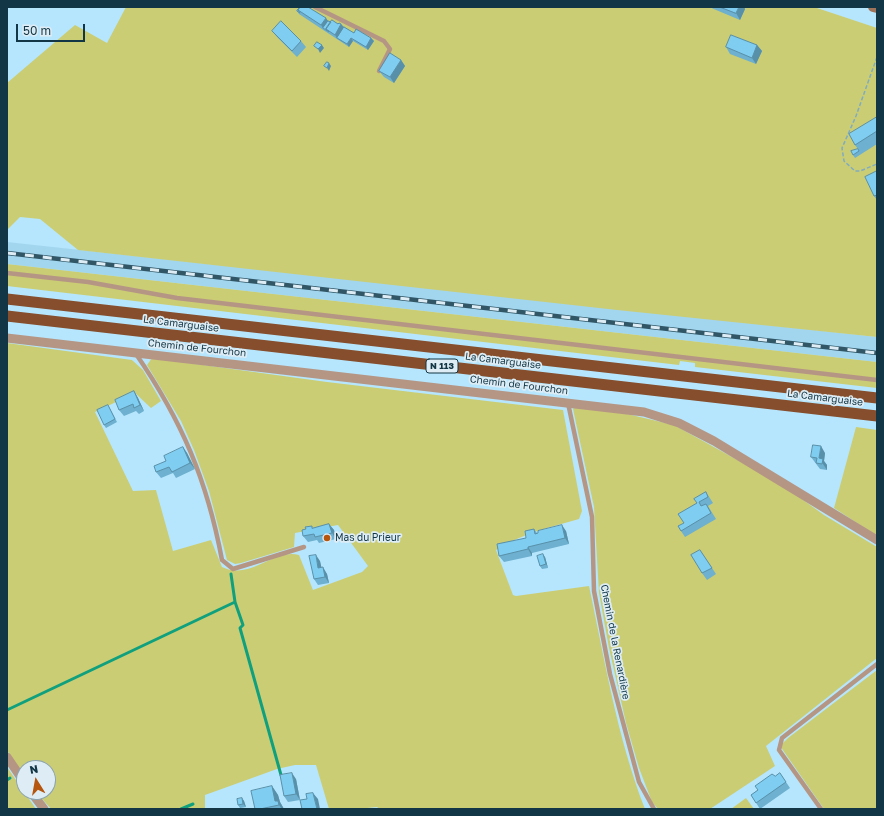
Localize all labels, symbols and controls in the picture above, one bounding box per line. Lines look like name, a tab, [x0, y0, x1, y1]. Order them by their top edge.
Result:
scale bar	[18, 16, 87, 42]
text: 50 m	[23, 23, 51, 38]
street label: La Camarguaise	[142, 313, 220, 335]
street label: Chemin de Fourchon	[147, 337, 247, 359]
street label: La Camarguaise	[464, 350, 542, 372]
road number: N 113	[426, 359, 458, 373]
street label: Chemin de Fourchon	[469, 373, 569, 397]
street label: La Camarguaise	[786, 387, 864, 409]
place label: Mas du Prieur	[335, 532, 401, 544]
marker: Mas du Prieur	[322, 533, 332, 543]
street label: Chemin de la Renardière	[598, 583, 632, 701]
north arrow	[16, 760, 56, 800]
text: N	[28, 762, 39, 776]

